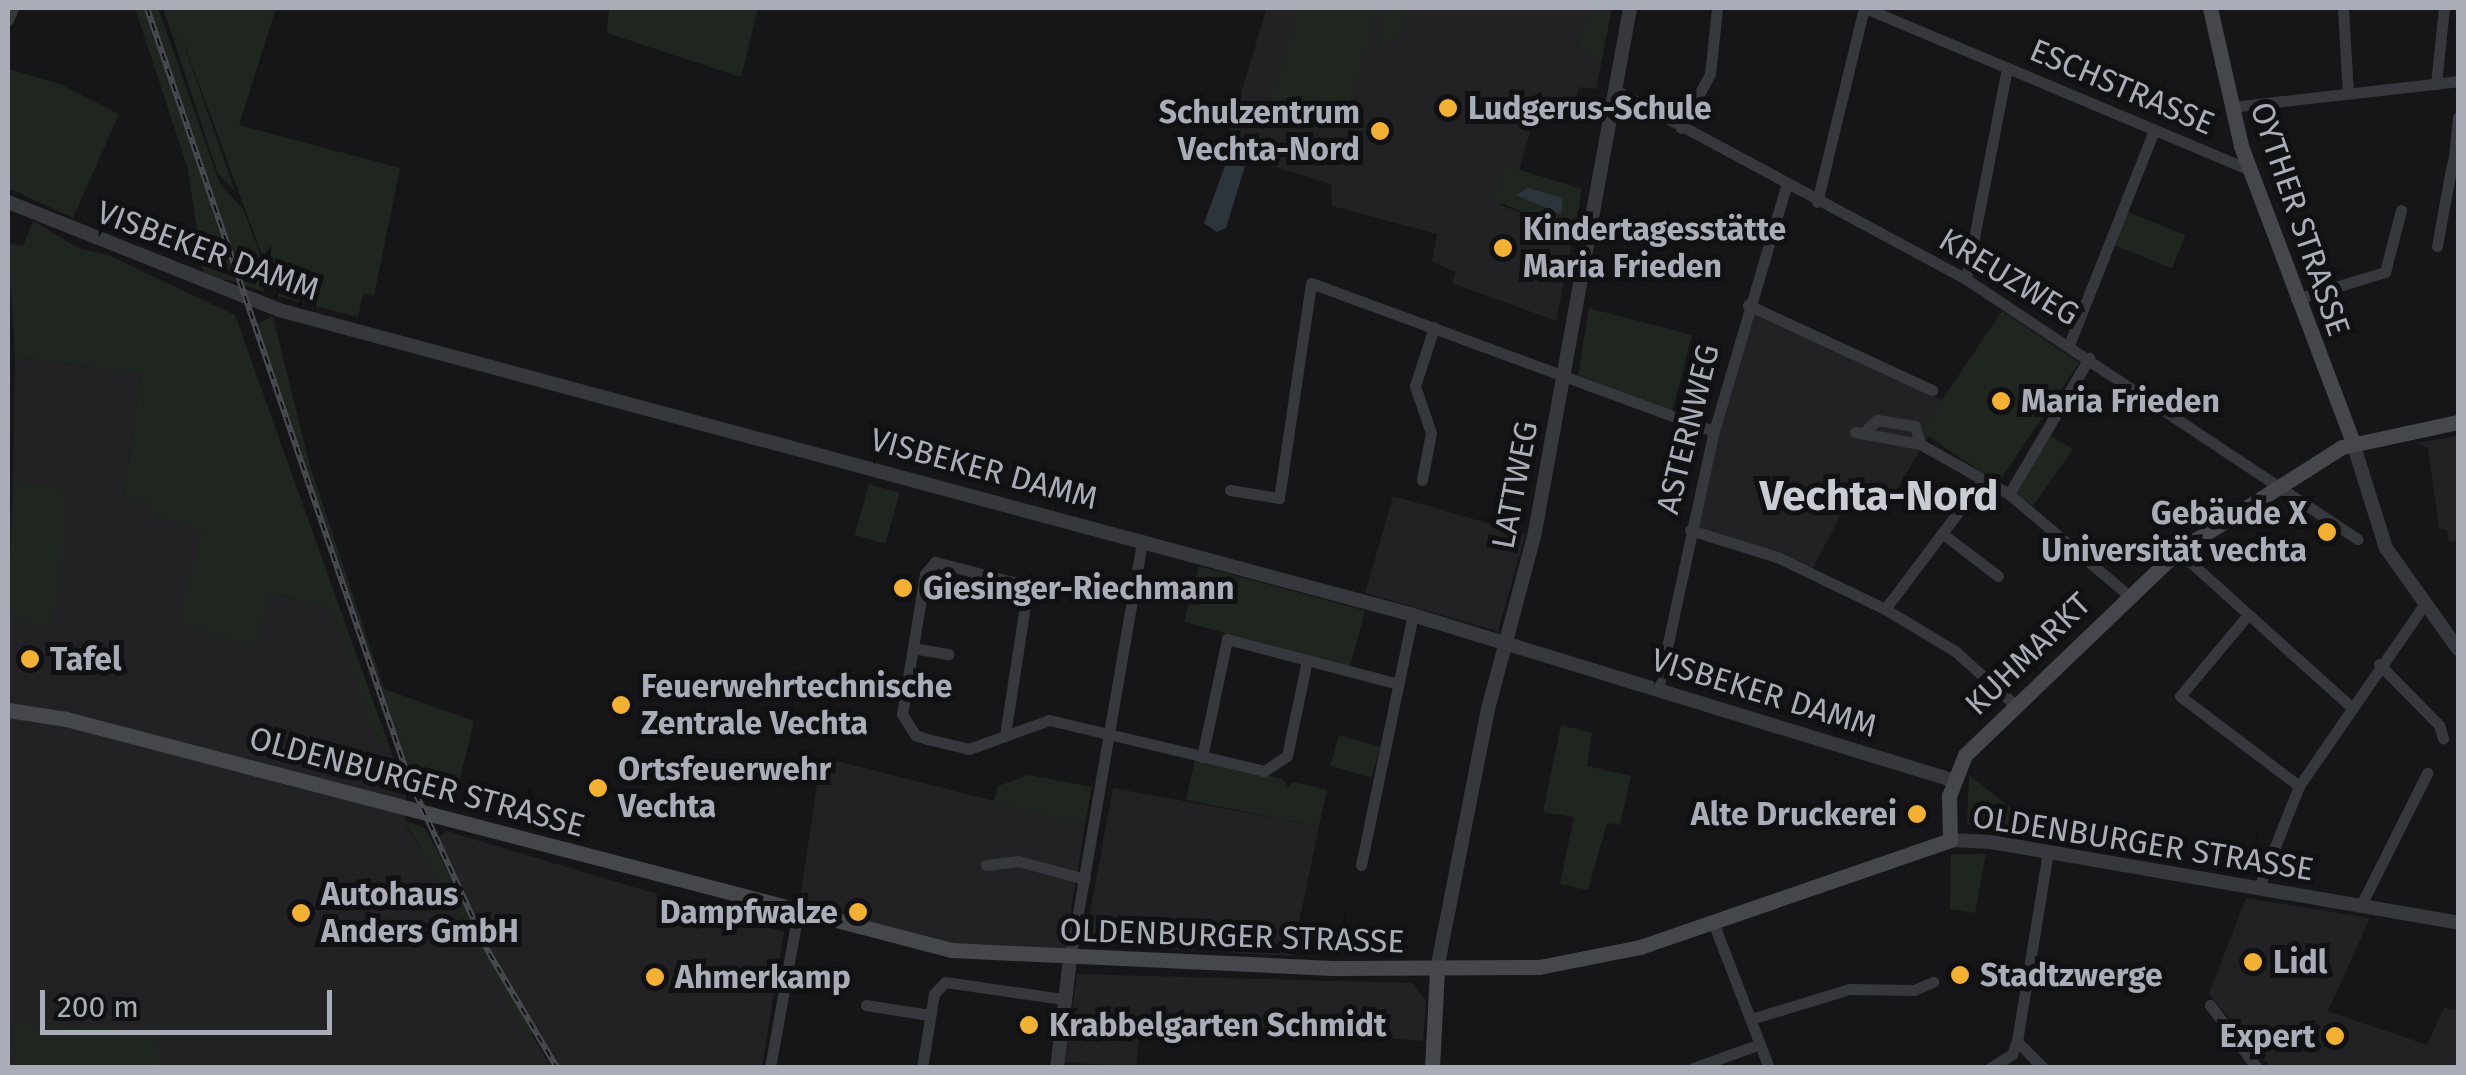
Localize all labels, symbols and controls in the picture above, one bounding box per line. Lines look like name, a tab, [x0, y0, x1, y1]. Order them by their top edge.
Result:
street label: ESCHSTRASSE	[2024, 31, 2220, 143]
place label: Ludgerus-Schule	[1468, 89, 1712, 127]
place label: Schulzentrum Vechta-Nord	[1159, 94, 1360, 169]
marker: Ludgerus-Schule	[1437, 97, 1459, 119]
street label: OYTHER STRASSE	[2242, 97, 2358, 341]
marker: Schulzentrum Vechta-Nord	[1369, 120, 1391, 142]
street label: VISBEKER DAMM	[92, 193, 324, 309]
place label: Kindertagesstätte Maria Frieden	[1523, 211, 1786, 286]
street label: KREUZWEG	[1932, 220, 2086, 334]
marker: Kindertagesstätte Maria Frieden	[1492, 237, 1514, 259]
street label: ASTERNWEG	[1648, 340, 1728, 518]
place label: Maria Frieden	[2021, 382, 2220, 420]
marker: Maria Frieden	[1990, 390, 2012, 412]
street label: LATTWEG	[1484, 418, 1546, 552]
street label: VISBEKER DAMM	[866, 420, 1102, 518]
district label: Vechta-Nord	[1759, 471, 1999, 521]
place label: Gebäude X Universität vechta	[2041, 495, 2307, 570]
marker: Gebäude X Universität vechta	[2316, 521, 2338, 543]
place label: Giesinger-Riechmann	[923, 569, 1235, 607]
marker: Giesinger-Riechmann	[892, 577, 914, 599]
street label: KUHMARKT	[1957, 585, 2099, 723]
place label: Tafel	[50, 640, 121, 678]
street label: VISBEKER DAMM	[1647, 641, 1881, 745]
marker: Tafel	[19, 648, 41, 670]
place label: Feuerwehrtechnische Zentrale Vechta	[641, 668, 952, 743]
marker: Feuerwehrtechnische Zentrale Vechta	[610, 694, 632, 716]
street label: OLDENBURGER STRASSE	[245, 719, 589, 845]
place label: Ortsfeuerwehr Vechta	[618, 751, 831, 826]
marker: Ortsfeuerwehr Vechta	[587, 777, 609, 799]
place label: Alte Druckerei	[1691, 795, 1897, 833]
street label: OLDENBURGER STRASSE	[1970, 797, 2316, 889]
marker: Alte Druckerei	[1906, 803, 1928, 825]
place label: Autohaus Anders GmbH	[321, 876, 519, 951]
place label: Dampfwalze	[660, 893, 838, 931]
marker: Dampfwalze	[847, 901, 869, 923]
marker: Autohaus Anders GmbH	[290, 902, 312, 924]
street label: OLDENBURGER STRASSE	[1059, 911, 1405, 961]
place label: Lidl	[2273, 943, 2327, 981]
marker: Lidl	[2242, 951, 2264, 973]
place label: Stadtzwerge	[1980, 956, 2163, 994]
place label: Ahmerkamp	[675, 958, 851, 996]
marker: Stadtzwerge	[1949, 964, 1971, 986]
marker: Ahmerkamp	[644, 966, 666, 988]
scale bar	[45, 970, 338, 1032]
text: 200 m	[57, 989, 139, 1025]
place label: Krabbelgarten Schmidt	[1049, 1006, 1386, 1044]
marker: Krabbelgarten Schmidt	[1018, 1014, 1040, 1036]
place label: Expert	[2220, 1017, 2315, 1055]
marker: Expert	[2324, 1025, 2346, 1047]

